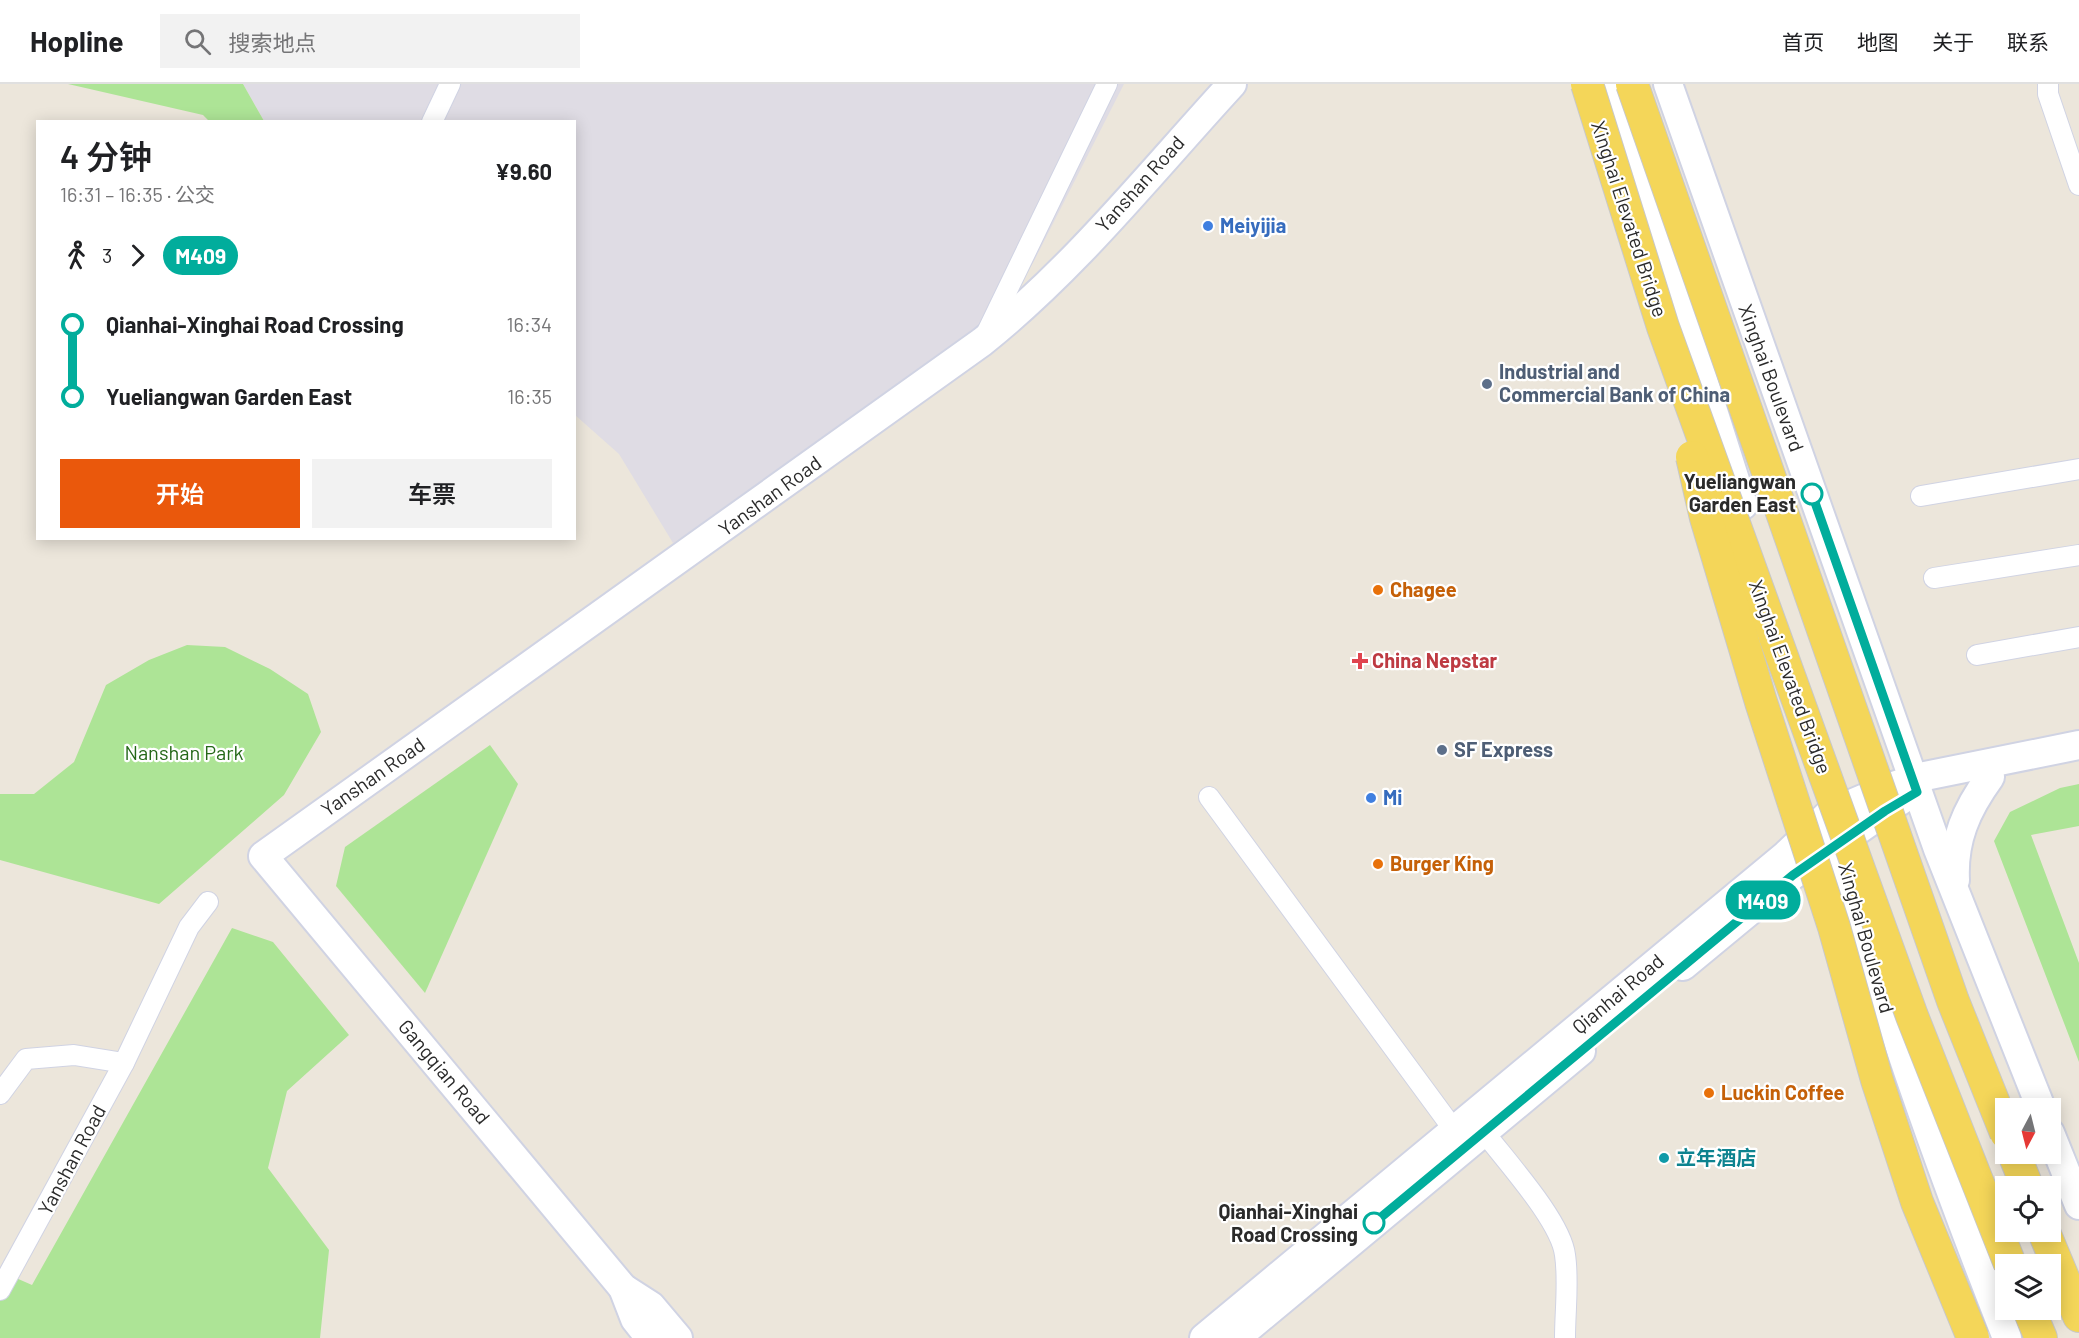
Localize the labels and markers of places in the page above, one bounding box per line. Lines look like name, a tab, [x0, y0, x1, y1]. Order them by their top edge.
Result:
place label: Meiyijia	[1220, 213, 1286, 237]
marker: Meiyijia	[1201, 219, 1215, 233]
place label: Industrial and Commercial Bank of China	[1499, 359, 1730, 406]
marker: Industrial and Commercial Bank of China	[1480, 377, 1494, 391]
place label: Yueliangwan Garden East	[1683, 469, 1796, 516]
marker: Yueliangwan Garden East	[1801, 483, 1823, 505]
place label: Chagee	[1390, 577, 1457, 601]
marker: Chagee	[1371, 583, 1385, 597]
place label: China Nepstar	[1372, 648, 1497, 672]
marker: China Nepstar	[1353, 654, 1367, 668]
place label: SF Express	[1454, 737, 1553, 761]
marker: SF Express	[1435, 743, 1449, 757]
place label: Mi	[1383, 785, 1402, 809]
marker: Mi	[1364, 791, 1378, 805]
place label: Burger King	[1390, 851, 1494, 875]
marker: Burger King	[1371, 857, 1385, 871]
place label: Luckin Coffee	[1721, 1080, 1845, 1104]
marker: Luckin Coffee	[1702, 1086, 1716, 1100]
place label: 立年酒店	[1676, 1145, 1756, 1169]
marker: 立年酒店	[1657, 1151, 1671, 1165]
place label: Qianhai-Xinghai Road Crossing	[1218, 1199, 1358, 1246]
marker: Qianhai-Xinghai Road Crossing	[1363, 1212, 1385, 1234]

